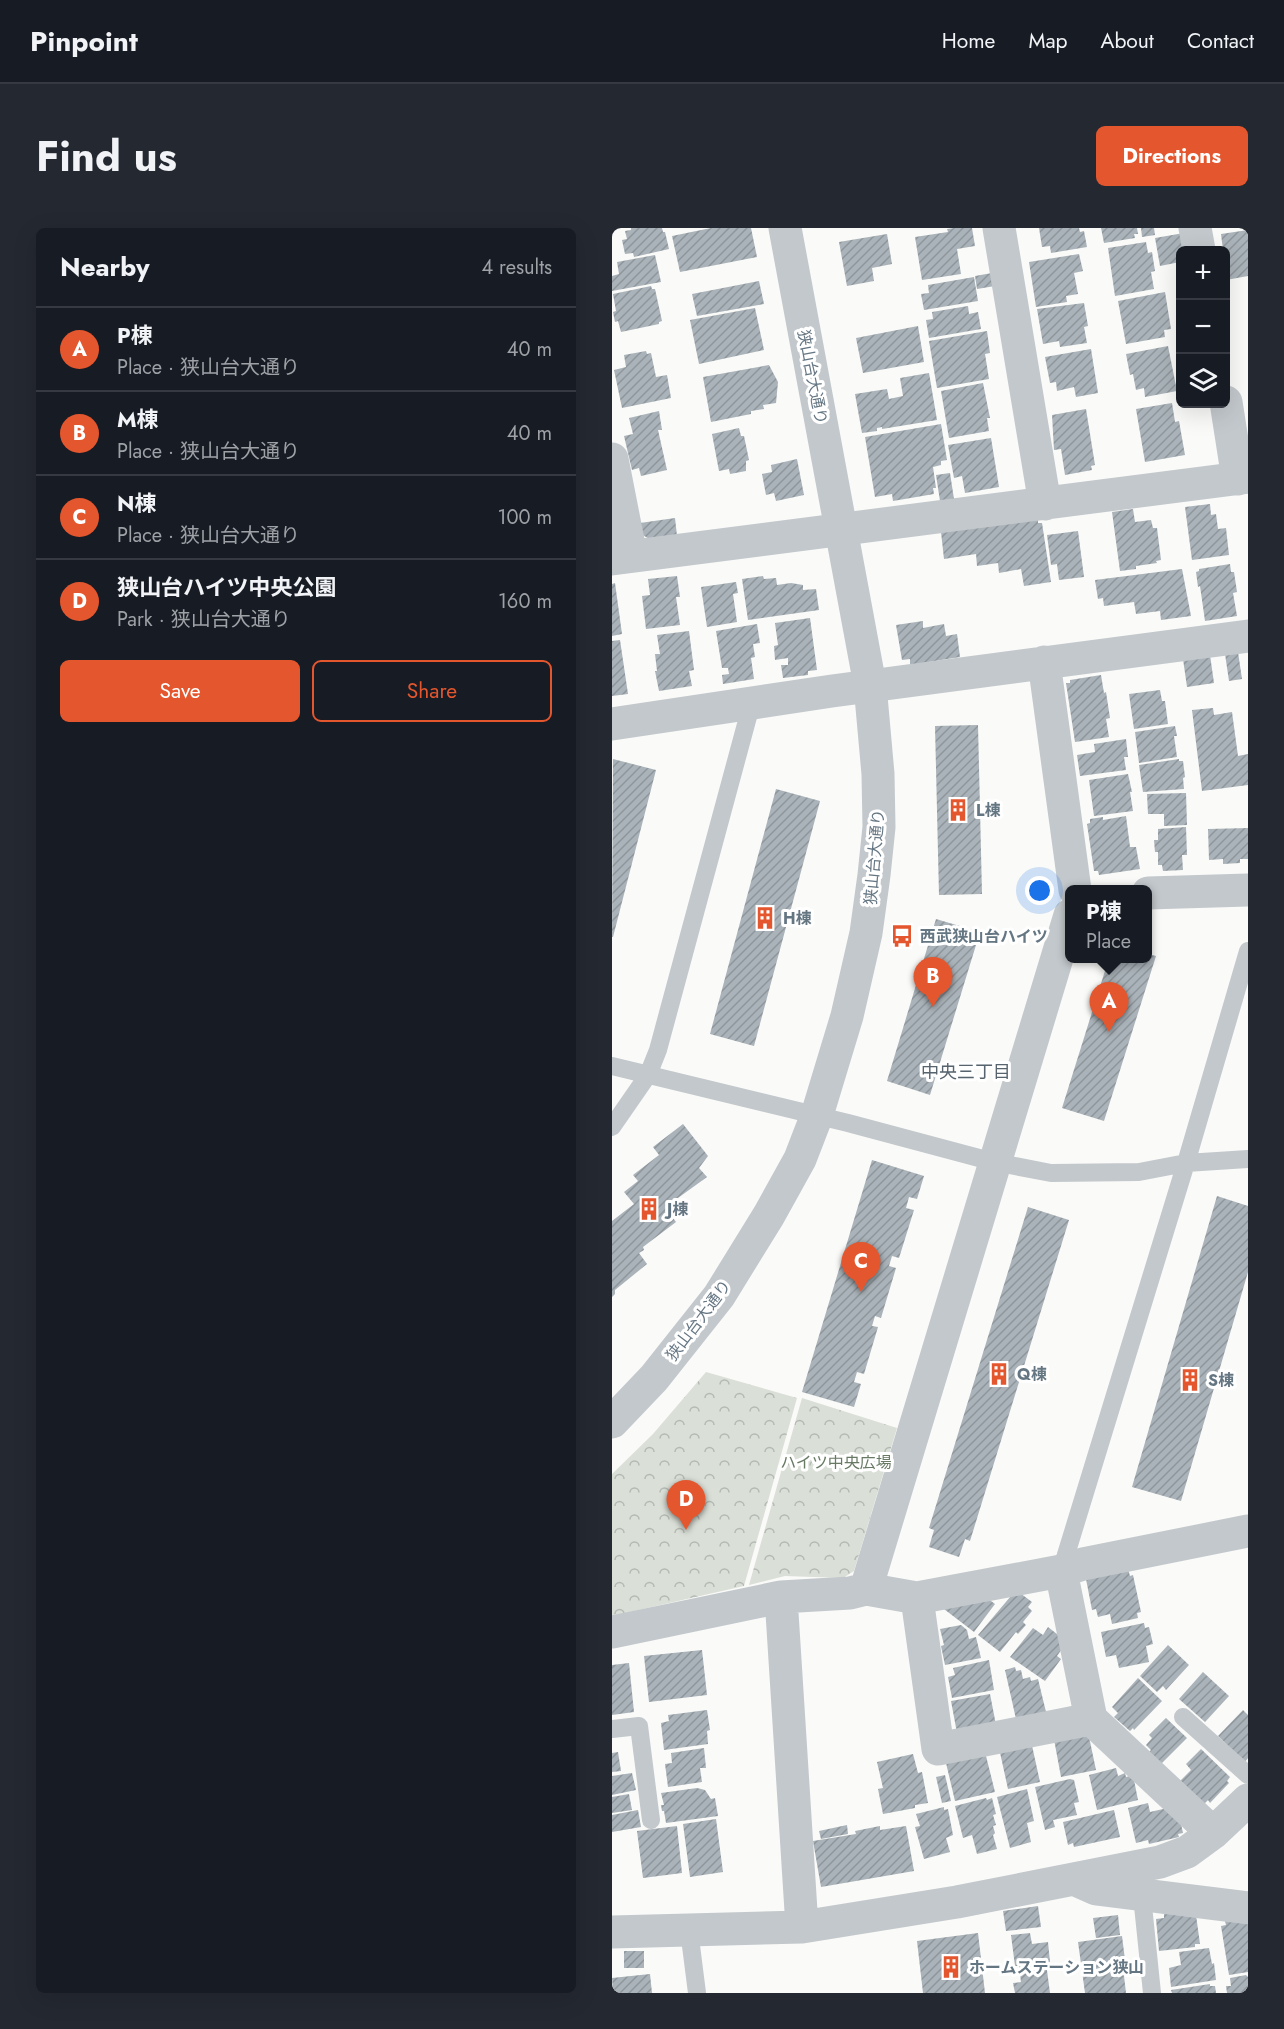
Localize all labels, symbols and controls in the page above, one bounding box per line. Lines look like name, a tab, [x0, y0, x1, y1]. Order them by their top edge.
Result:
text: Pinpoint	[30, 21, 138, 62]
text: Home	[942, 26, 995, 56]
text: Map	[1028, 26, 1068, 56]
text: About	[1101, 26, 1154, 56]
text: Contact	[1187, 26, 1254, 56]
text: Find us	[36, 126, 177, 187]
button: Directions	[1096, 126, 1248, 186]
map controls	[1176, 246, 1230, 408]
button: +	[1176, 246, 1230, 300]
text: Nearby	[60, 248, 149, 286]
text: 4 results	[481, 253, 552, 282]
button: −	[1176, 300, 1230, 354]
text: P棟	[117, 319, 153, 351]
street label: 狭山台大通り	[792, 328, 833, 426]
text: A	[72, 335, 87, 364]
text: 40 m	[507, 335, 552, 364]
text: Place · 狭山台大通り	[117, 353, 300, 382]
button: layers	[1176, 354, 1230, 408]
text: M棟	[117, 403, 159, 435]
text: B	[73, 419, 86, 448]
text: 40 m	[507, 419, 552, 448]
text: Place · 狭山台大通り	[117, 437, 300, 466]
text: N棟	[117, 487, 156, 519]
text: C	[72, 503, 87, 532]
text: 100 m	[497, 503, 552, 532]
text: Place · 狭山台大通り	[117, 521, 300, 550]
text: 狭山台ハイツ中央公園	[117, 571, 337, 603]
text: D	[72, 587, 87, 616]
text: 160 m	[498, 587, 552, 616]
text: Park · 狭山台大通り	[117, 605, 291, 634]
button: Save	[60, 660, 300, 722]
button: Share	[312, 660, 552, 722]
building icon: L棟	[945, 797, 971, 823]
place label: L棟	[976, 799, 1000, 822]
street label: 狭山台大通り	[859, 808, 890, 906]
your location	[1025, 876, 1054, 905]
popup	[1065, 885, 1152, 963]
text: P棟	[1086, 895, 1122, 927]
building icon: H棟	[752, 905, 778, 931]
place label: H棟	[783, 907, 812, 930]
bus stop icon: 西武狭山台ハイツ	[889, 923, 915, 949]
place label: 西武狭山台ハイツ	[920, 925, 1048, 948]
text: Place	[1086, 927, 1131, 956]
pin: B	[914, 958, 952, 1007]
pin: A	[1090, 982, 1128, 1032]
district label: 中央三丁目	[921, 1059, 1011, 1085]
building icon: J棟	[636, 1196, 662, 1222]
place label: J棟	[664, 1198, 688, 1221]
pin: C	[842, 1242, 880, 1292]
street label: 狭山台大通り	[660, 1275, 736, 1366]
building icon: Q棟	[986, 1361, 1012, 1387]
place label: Q棟	[1017, 1363, 1047, 1386]
building icon: S棟	[1177, 1367, 1203, 1393]
place label: S棟	[1208, 1369, 1234, 1392]
park label: ハイツ中央広場	[780, 1451, 892, 1474]
pin: D	[666, 1480, 706, 1530]
building icon: ホームステーション狭山	[938, 1954, 964, 1980]
place label: ホームステーション狭山	[969, 1956, 1144, 1979]

